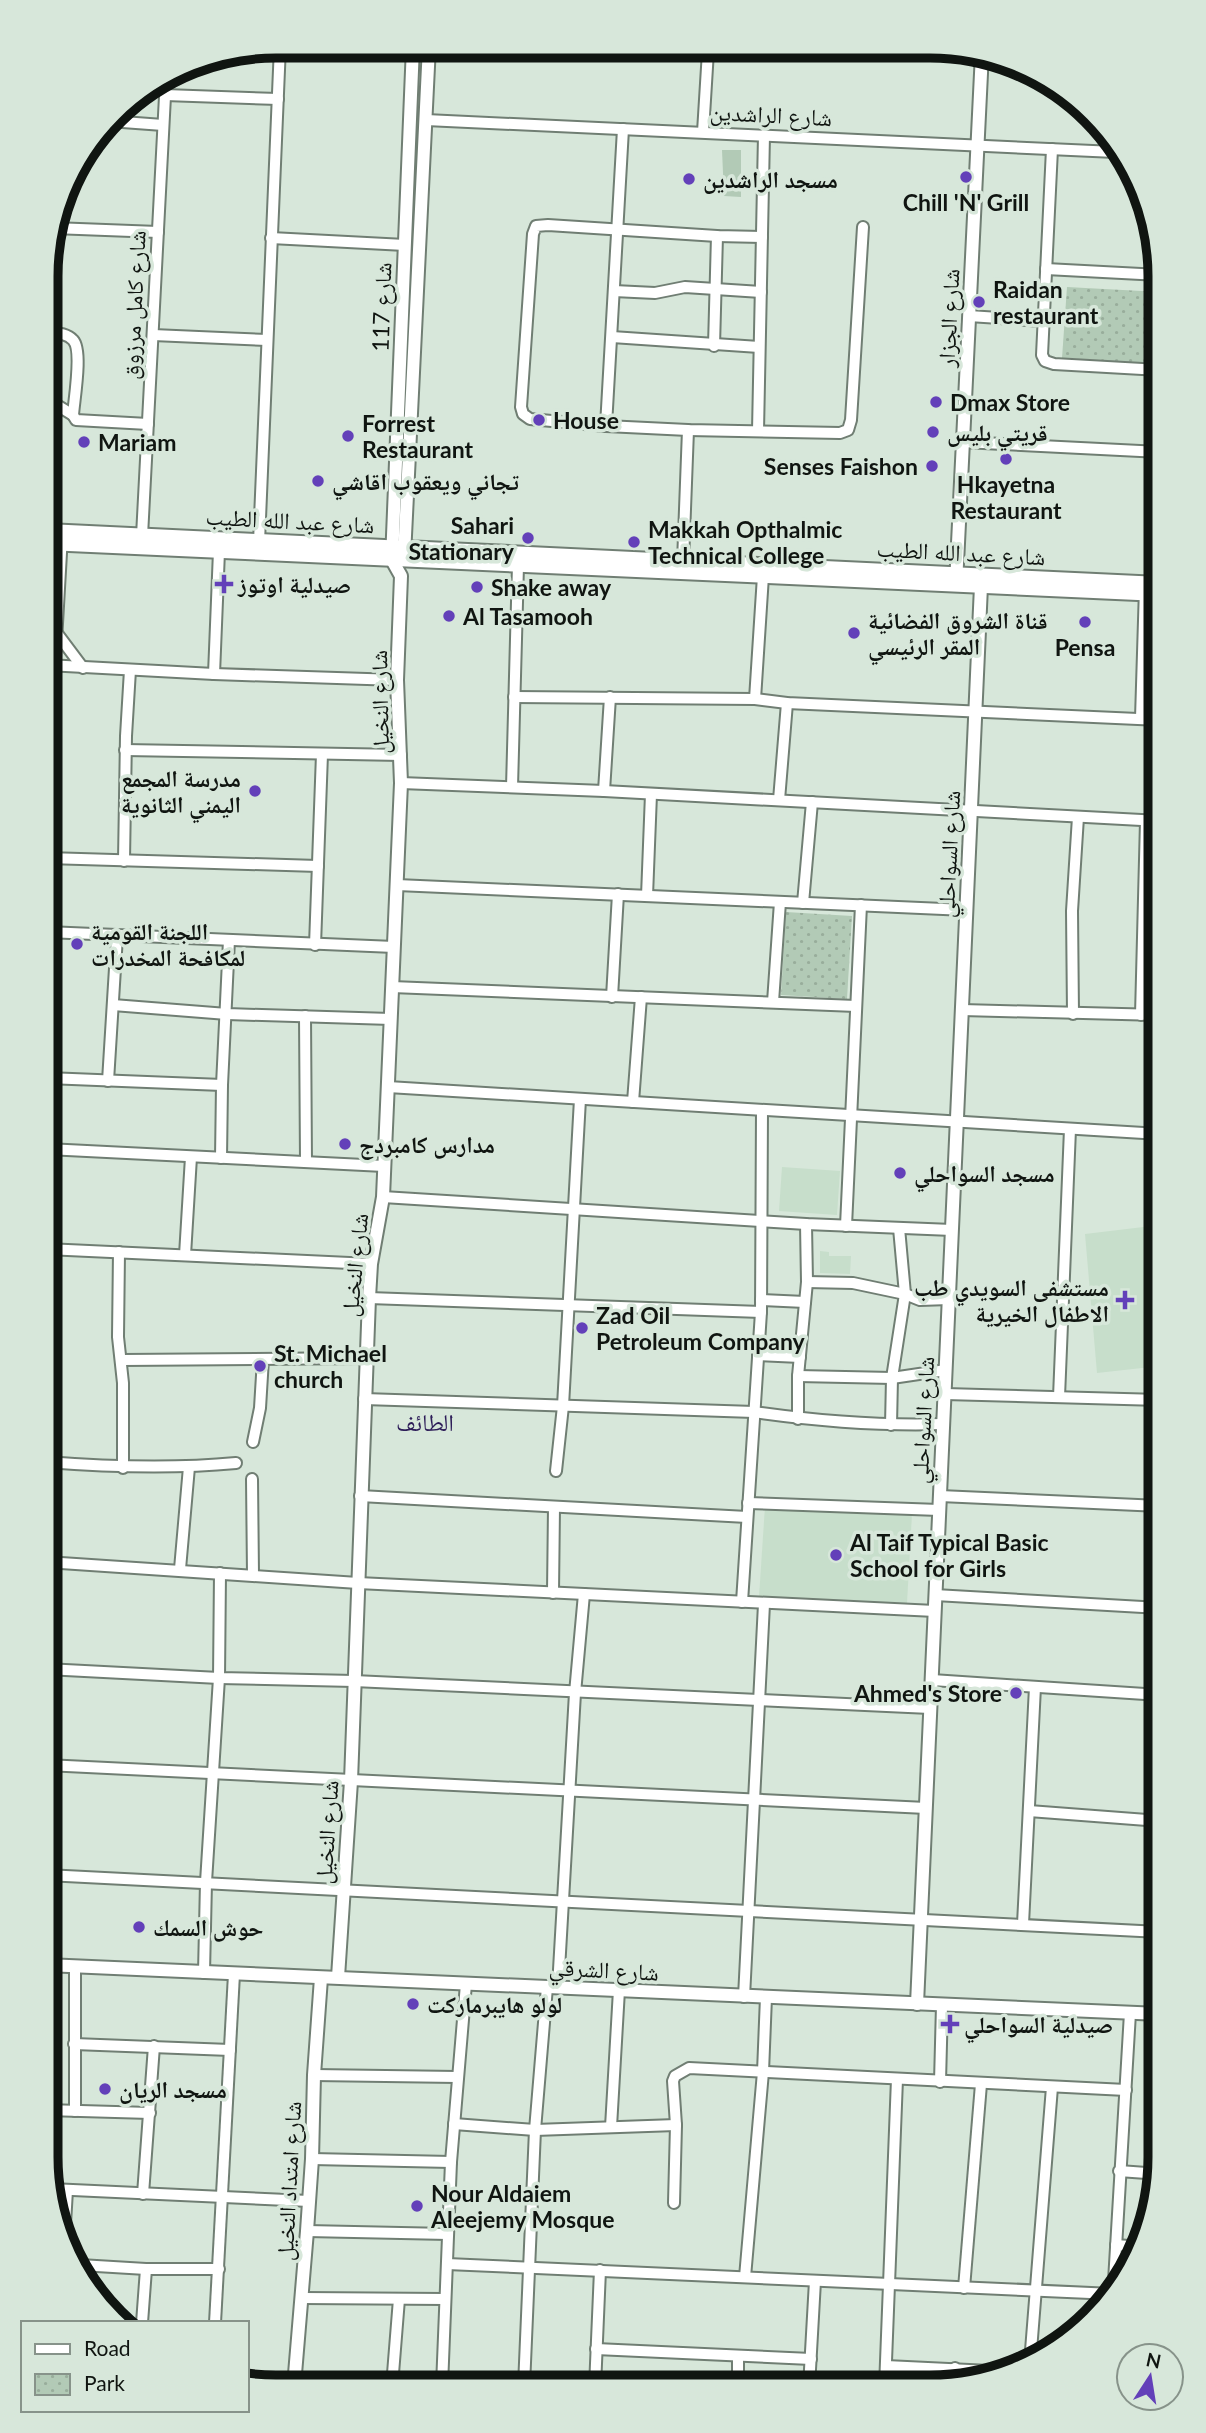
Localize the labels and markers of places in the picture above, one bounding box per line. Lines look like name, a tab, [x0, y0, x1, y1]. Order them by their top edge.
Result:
place label: مسجد الراشدين	[703, 165, 838, 194]
marker: Chill 'N' Grill	[958, 169, 974, 185]
marker: مسجد الراشدين	[681, 171, 697, 187]
place label: Chill 'N' Grill	[903, 188, 1029, 216]
place label: Raidan restaurant	[993, 275, 1099, 329]
marker: Raidan restaurant	[971, 294, 987, 310]
place label: Dmax Store	[950, 388, 1070, 416]
marker: Dmax Store	[928, 394, 944, 410]
place label: House	[553, 406, 619, 434]
place label: Forrest Restaurant	[362, 409, 474, 463]
marker: House	[531, 412, 547, 428]
place label: قريتي بليس	[947, 418, 1048, 452]
marker: قريتي بليس	[925, 424, 941, 440]
place label: Mariam	[98, 428, 176, 456]
marker: Forrest Restaurant	[340, 428, 356, 444]
marker: Mariam	[76, 434, 92, 450]
marker: Hkayetna Restaurant	[998, 451, 1014, 467]
place label: Senses Faishon	[764, 452, 918, 480]
marker: Senses Faishon	[924, 458, 940, 474]
place label: تجاني ويعقوب اقاشي	[332, 467, 520, 501]
place label: Hkayetna Restaurant	[950, 470, 1062, 524]
marker: تجاني ويعقوب اقاشي	[310, 473, 326, 489]
place label: Sahari Stationary	[408, 511, 515, 565]
place label: Makkah Opthalmic Technical College	[648, 515, 842, 569]
marker: Sahari Stationary	[520, 530, 536, 546]
marker: Makkah Opthalmic Technical College	[626, 534, 642, 550]
place label: صيدلية اوتوز	[237, 570, 351, 599]
place label: Shake away	[491, 573, 612, 601]
marker: صيدلية اوتوز	[216, 576, 232, 592]
marker: Shake away	[469, 579, 485, 595]
place label: Al Tasamooh	[462, 602, 593, 630]
place label: قناة الشروق الفضائية المقر الرئيسي	[868, 606, 1048, 666]
marker: Al Tasamooh	[441, 608, 457, 624]
marker: Pensa	[1077, 614, 1093, 630]
marker: قناة الشروق الفضائية المقر الرئيسي	[846, 625, 862, 641]
place label: Pensa	[1055, 633, 1115, 661]
place label: مدرسة المجمع اليمني الثانوية	[121, 764, 241, 824]
marker: مدرسة المجمع اليمني الثانوية	[247, 783, 263, 799]
place label: اللجنة القومية لمكافحة المخدرات	[91, 917, 245, 971]
marker: اللجنة القومية لمكافحة المخدرات	[69, 936, 85, 952]
place label: مدارس كامبردج	[359, 1130, 495, 1160]
marker: مدارس كامبردج	[337, 1136, 353, 1152]
place label: مسجد السواحلي	[914, 1159, 1055, 1193]
marker: مسجد السواحلي	[892, 1165, 908, 1181]
place label: مستشفى السويدي طب الاطفال الخيرية	[914, 1273, 1109, 1328]
marker: مستشفى السويدي طب الاطفال الخيرية	[1115, 1290, 1135, 1310]
place label: Zad Oil Petroleum Company	[596, 1301, 806, 1355]
marker: Zad Oil Petroleum Company	[574, 1320, 590, 1336]
place label: St. Michael church	[274, 1339, 387, 1393]
marker: St. Michael church	[252, 1358, 268, 1374]
place label: Al Taif Typical Basic School for Girls	[849, 1528, 1049, 1582]
marker: Al Taif Typical Basic School for Girls	[828, 1547, 844, 1563]
place label: Ahmed's Store	[853, 1679, 1002, 1707]
marker: Ahmed's Store	[1008, 1685, 1024, 1701]
place label: حوش السمك	[153, 1913, 263, 1942]
marker: حوش السمك	[131, 1919, 147, 1935]
place label: لولو هايبرماركت	[427, 1990, 562, 2019]
marker: لولو هايبرماركت	[405, 1996, 421, 2012]
place label: صيدلية السواحلي	[964, 2010, 1113, 2044]
marker: صيدلية السواحلي	[942, 2016, 958, 2032]
place label: مسجد الريان	[119, 2075, 227, 2104]
marker: مسجد الريان	[97, 2081, 113, 2097]
place label: Nour Aldaiem Aleejemy Mosque	[430, 2179, 614, 2233]
marker: Nour Aldaiem Aleejemy Mosque	[409, 2198, 425, 2214]

